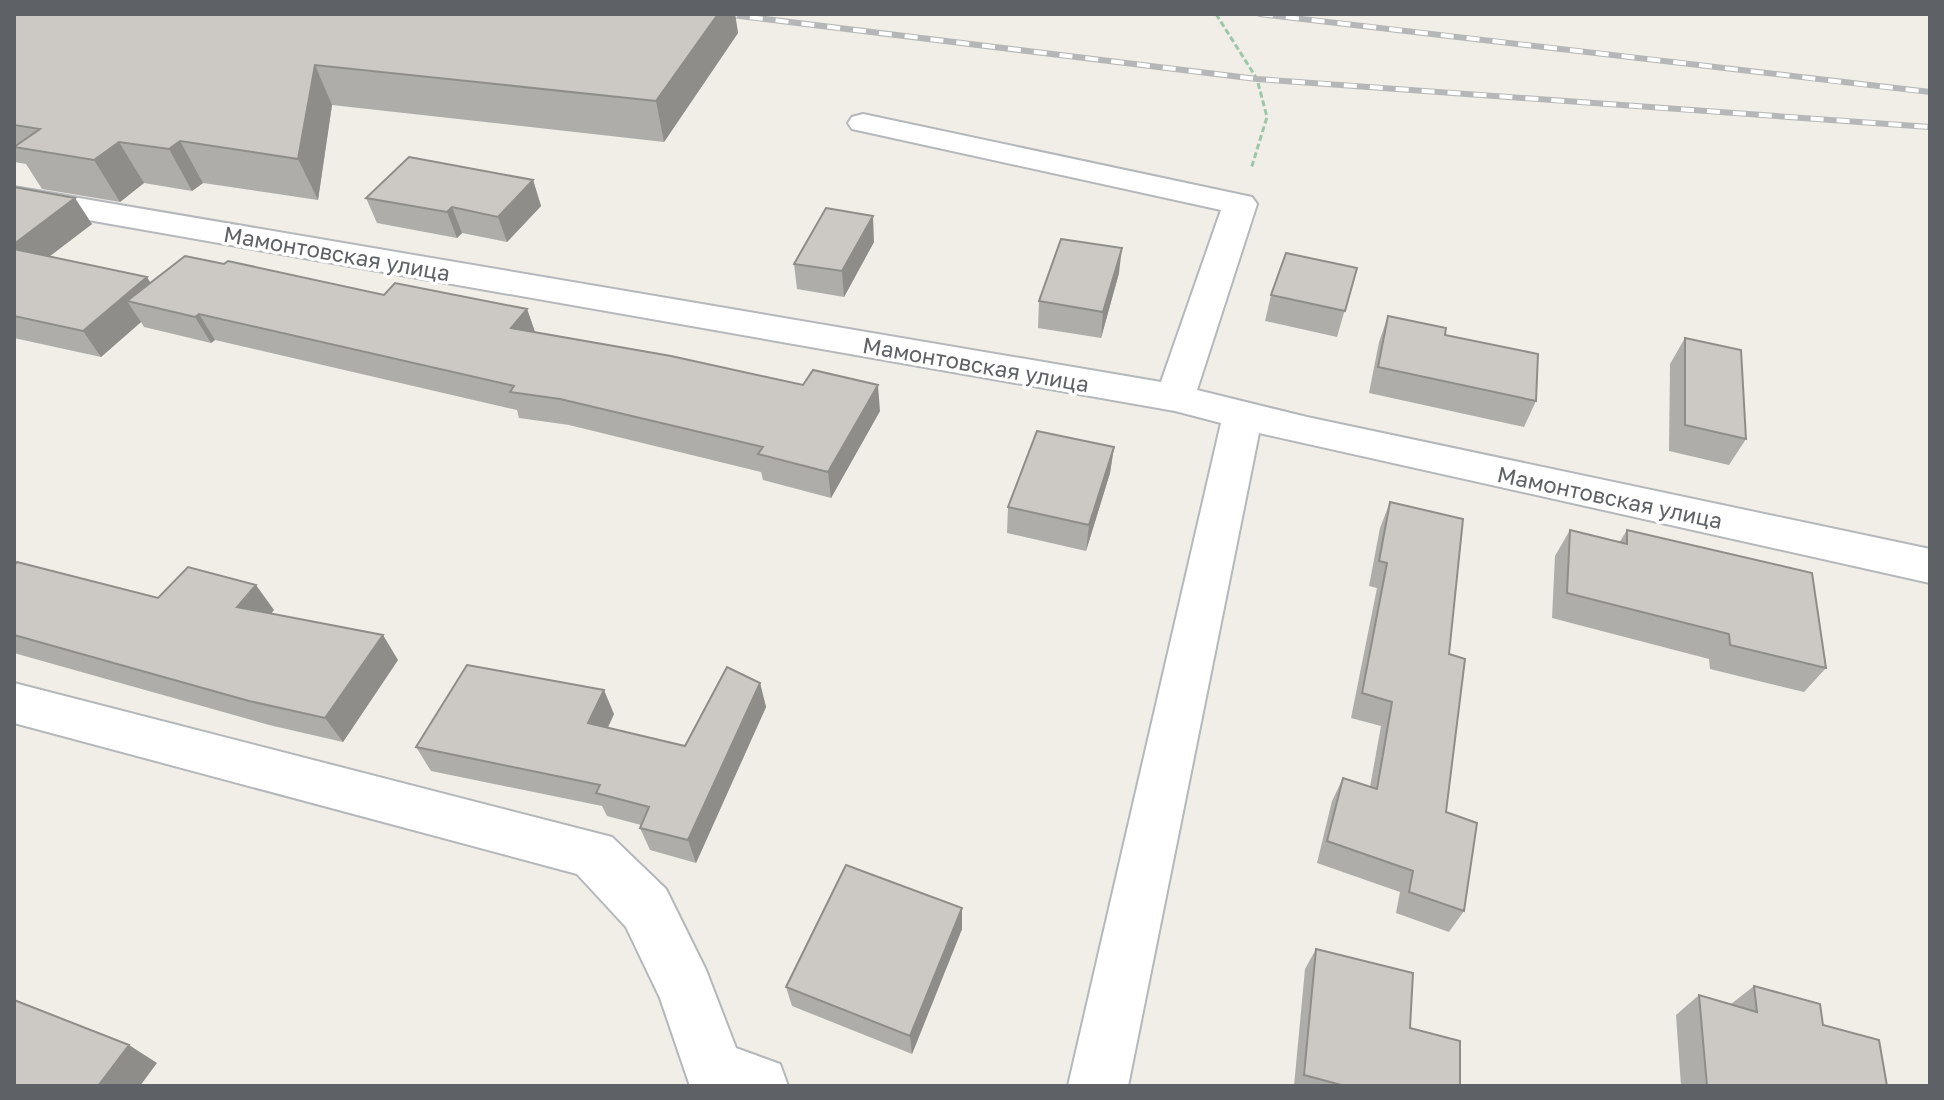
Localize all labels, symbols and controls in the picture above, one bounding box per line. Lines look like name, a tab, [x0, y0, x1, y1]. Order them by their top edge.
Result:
street label: Мамонтовская улица	[222, 220, 452, 286]
street label: Мамонтовская улица	[861, 331, 1091, 397]
street label: Мамонтовская улица	[1495, 460, 1725, 534]

